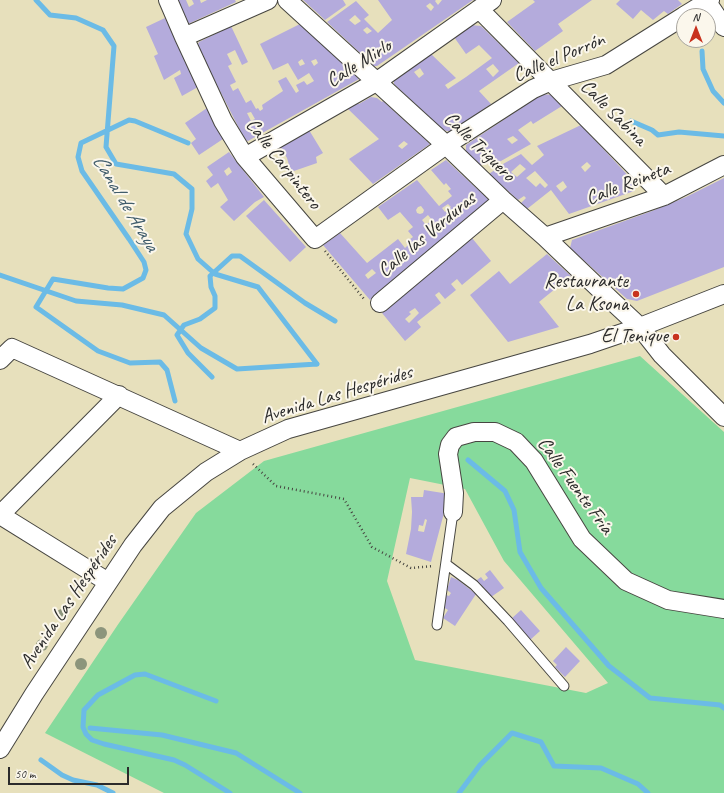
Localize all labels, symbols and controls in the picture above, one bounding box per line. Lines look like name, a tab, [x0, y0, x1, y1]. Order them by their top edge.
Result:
north arrow	[676, 8, 716, 48]
text: N	[693, 10, 699, 24]
street label: Calle el Porrón	[509, 28, 609, 88]
street label: Calle Mirlo	[322, 35, 396, 93]
street label: Calle Sabina	[575, 75, 651, 151]
street label: Calle Triguero	[438, 107, 520, 187]
street label: Calle Carpintero	[240, 114, 326, 214]
water label: Canal de Araya	[86, 150, 164, 256]
street label: Calle Reineta	[583, 157, 673, 211]
street label: Calle las Verduras	[373, 187, 481, 283]
place label: Restaurante La Ksona	[544, 270, 628, 317]
marker: Restaurante La Ksona	[631, 289, 641, 299]
place label: El Tenique	[601, 325, 668, 349]
marker: El Tenique	[671, 332, 681, 342]
street label: Avenida Las Hespérides	[259, 361, 415, 429]
street label: Calle Fuente Fría	[532, 433, 618, 539]
street label: Avenida Las Hespérides	[15, 530, 123, 674]
scale bar	[10, 759, 131, 785]
text: 50 m	[15, 766, 35, 782]

